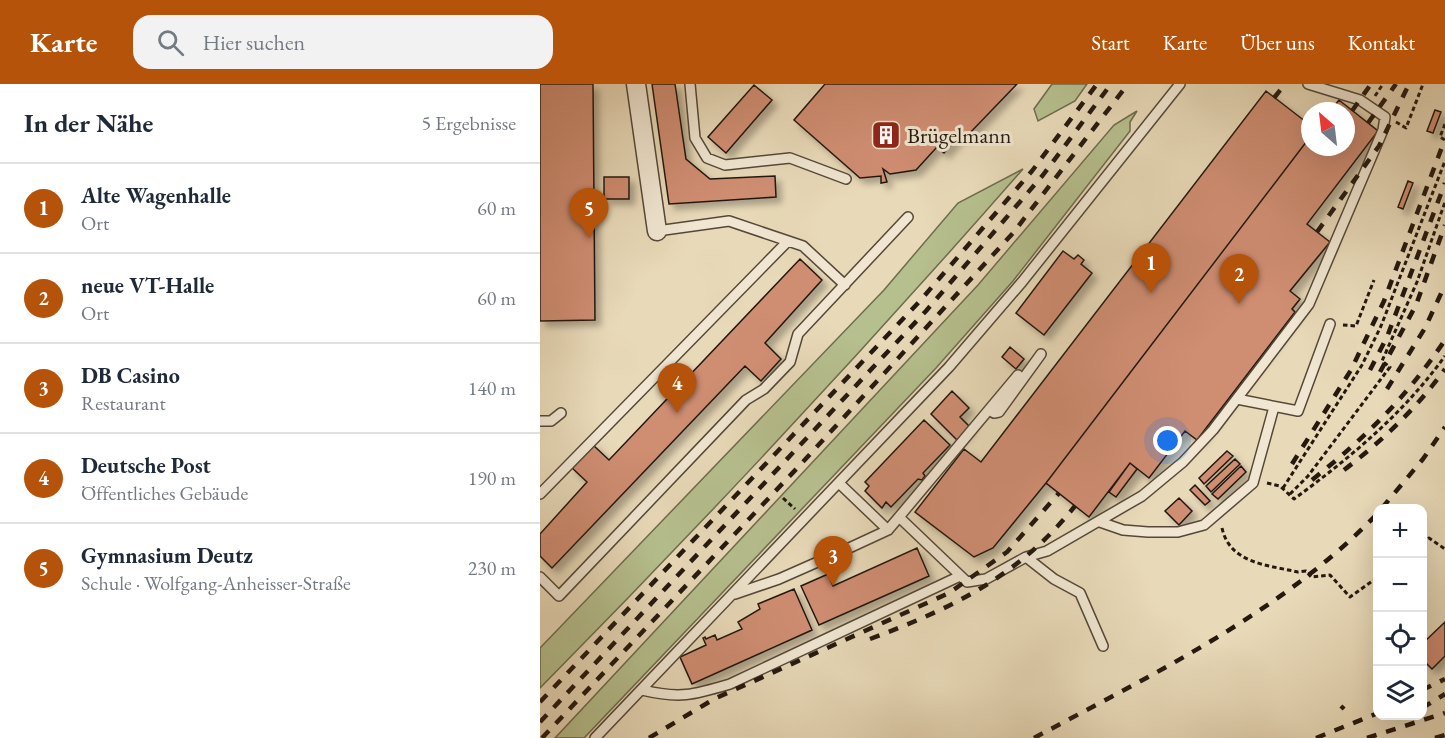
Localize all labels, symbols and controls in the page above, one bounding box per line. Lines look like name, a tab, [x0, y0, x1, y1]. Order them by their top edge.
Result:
search box	[133, 15, 553, 69]
text: Karte	[30, 24, 97, 60]
icon: search	[154, 26, 187, 59]
text: Hier suchen	[202, 28, 305, 57]
text: Start	[1091, 29, 1130, 56]
text: Karte	[1163, 29, 1207, 56]
text: Über uns	[1240, 29, 1315, 56]
text: Kontakt	[1348, 29, 1415, 56]
north arrow	[1301, 102, 1355, 156]
text: In der Nähe	[24, 106, 153, 140]
text: 5 Ergebnisse	[421, 110, 516, 136]
building icon: Brügelmann	[870, 119, 902, 151]
place label: Brügelmann	[907, 121, 1012, 150]
text: Alte Wagenhalle	[81, 181, 231, 210]
pin: 5	[569, 188, 608, 238]
text: 1	[38, 195, 49, 221]
text: 60 m	[477, 195, 516, 221]
text: Ort	[81, 210, 109, 236]
pin: 1	[1132, 244, 1170, 293]
pin: 2	[1220, 254, 1258, 304]
text: neue VT-Halle	[81, 271, 214, 300]
text: 2	[38, 285, 49, 311]
text: 60 m	[477, 285, 516, 311]
text: Ort	[81, 300, 109, 326]
text: DB Casino	[81, 361, 180, 390]
pin: 4	[658, 364, 696, 413]
text: 3	[38, 375, 49, 401]
text: 140 m	[468, 375, 516, 401]
text: Restaurant	[81, 390, 166, 416]
your location	[1153, 426, 1182, 455]
text: Deutsche Post	[81, 451, 211, 480]
text: 4	[38, 465, 49, 491]
text: 190 m	[468, 465, 516, 491]
text: Öffentliches Gebäude	[81, 480, 248, 506]
map controls	[1373, 504, 1427, 720]
button: +	[1373, 504, 1427, 558]
pin: 3	[814, 536, 852, 586]
text: Gymnasium Deutz	[81, 541, 253, 570]
text: 5	[38, 555, 49, 581]
text: 230 m	[468, 555, 516, 581]
button: −	[1373, 558, 1427, 612]
text: Schule · Wolfgang-Anheisser-Straße	[81, 570, 351, 596]
button: locate	[1373, 612, 1427, 666]
button: layers	[1373, 666, 1427, 720]

